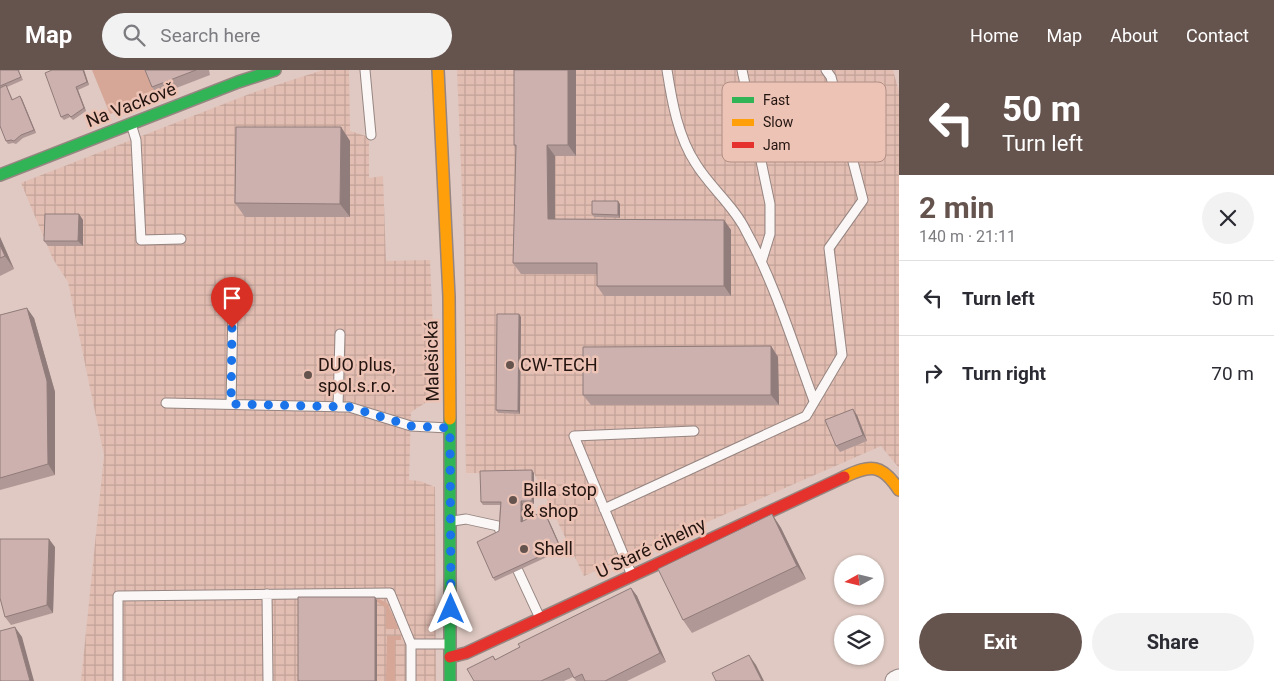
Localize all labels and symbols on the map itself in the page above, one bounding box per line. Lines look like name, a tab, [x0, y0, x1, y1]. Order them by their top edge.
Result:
street label: Na Vackově	[83, 78, 179, 131]
legend	[722, 82, 886, 162]
text: Fast	[763, 92, 790, 108]
text: Slow	[763, 114, 794, 130]
text: Jam	[763, 137, 791, 153]
pin	[211, 277, 253, 328]
street label: Malešická	[420, 320, 443, 402]
place label: DUO plus, spol.s.r.o.	[318, 354, 396, 396]
place label: CW-TECH	[520, 354, 598, 375]
marker: CW-TECH	[504, 359, 516, 371]
marker: DUO plus, spol.s.r.o.	[302, 369, 314, 381]
place label: Billa stop & shop	[523, 479, 597, 521]
marker: Billa stop & shop	[507, 494, 519, 506]
street label: U Staré cihelny	[593, 513, 709, 582]
place label: Shell	[534, 538, 573, 559]
marker: Shell	[518, 543, 530, 555]
north arrow	[834, 555, 884, 605]
position arrow	[424, 582, 476, 634]

